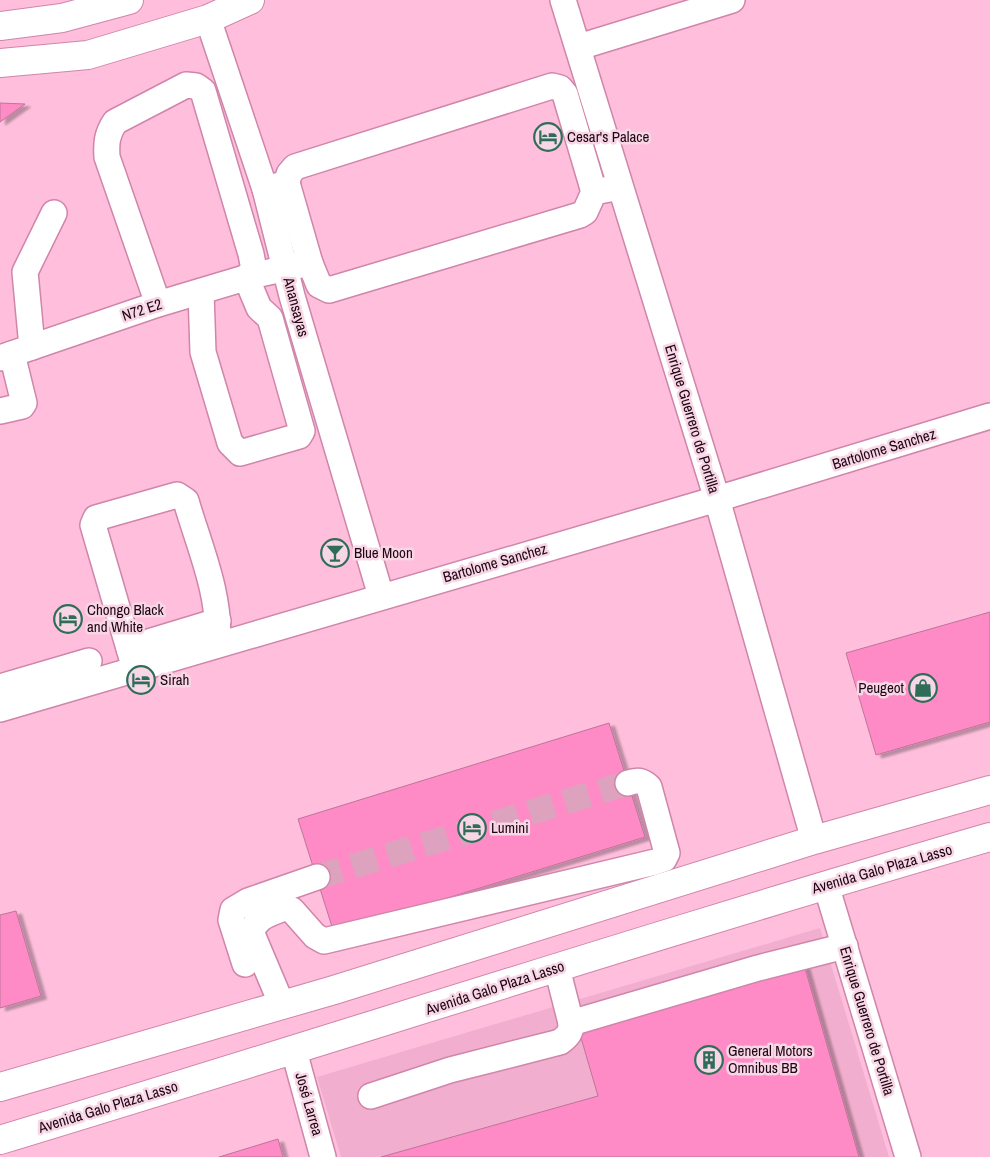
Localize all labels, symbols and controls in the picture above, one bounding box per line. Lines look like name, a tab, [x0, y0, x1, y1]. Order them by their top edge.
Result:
hotel icon: Cesar's Palace	[533, 122, 563, 152]
place label: Cesar's Palace	[567, 126, 649, 147]
street label: Anansayas	[278, 274, 315, 339]
street label: N72 E2	[119, 293, 165, 326]
street label: Enrique Guerrero de Portilla	[660, 342, 725, 496]
street label: Bartolome Sanchez	[829, 423, 938, 474]
bar icon: Blue Moon	[320, 538, 350, 568]
street label: Bartolome Sanchez	[440, 538, 549, 587]
place label: Blue Moon	[354, 542, 413, 563]
place label: Chongo Black and White	[87, 599, 164, 637]
hotel icon: Chongo Black and White	[53, 604, 83, 634]
hotel icon: Sirah	[126, 665, 156, 695]
place label: Sirah	[160, 669, 189, 690]
shop icon: Peugeot	[908, 673, 938, 703]
place label: Peugeot	[858, 677, 905, 698]
hotel icon: Lumini	[457, 813, 487, 843]
place label: Lumini	[491, 817, 529, 838]
street label: Avenida Galo Plaza Lasso	[808, 838, 954, 899]
street label: Enrique Guerrero de Portilla	[835, 944, 900, 1098]
street label: Avenida Galo Plaza Lasso	[422, 955, 567, 1020]
place label: General Motors Omnibus BB	[728, 1040, 813, 1078]
building icon: General Motors Omnibus BB	[694, 1045, 724, 1075]
street label: José Larrea	[290, 1070, 329, 1138]
street label: Avenida Galo Plaza Lasso	[35, 1075, 180, 1138]

